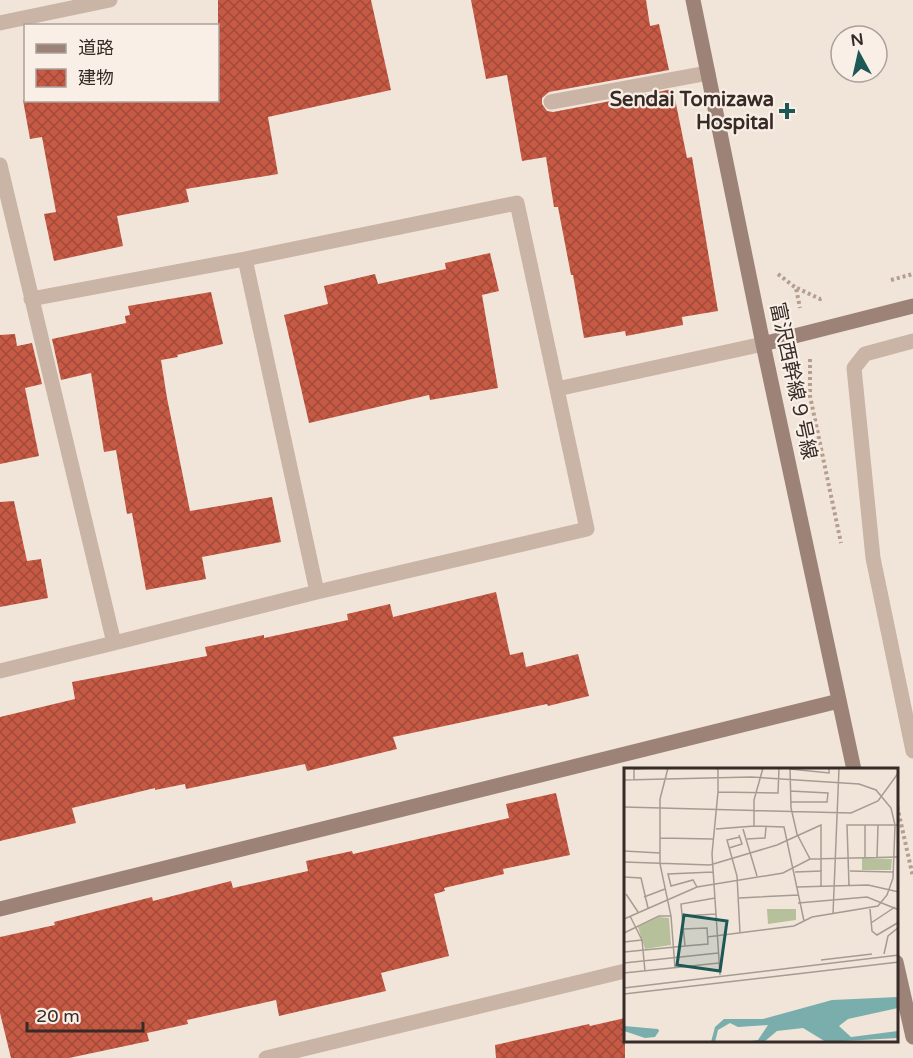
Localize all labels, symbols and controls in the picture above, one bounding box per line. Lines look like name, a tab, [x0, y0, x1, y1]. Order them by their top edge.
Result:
legend	[24, 24, 219, 102]
north arrow	[829, 24, 889, 84]
text: N	[849, 29, 865, 51]
text: 道路	[78, 37, 114, 59]
text: 建物	[78, 67, 114, 89]
place label: Sendai Tomizawa Hospital	[610, 88, 774, 135]
marker: Sendai Tomizawa Hospital	[778, 102, 796, 120]
street label: 富沢西幹線９号線	[765, 300, 821, 462]
inset map	[624, 768, 898, 1043]
scale bar	[27, 995, 142, 1033]
text: 20 m	[36, 1005, 80, 1027]

